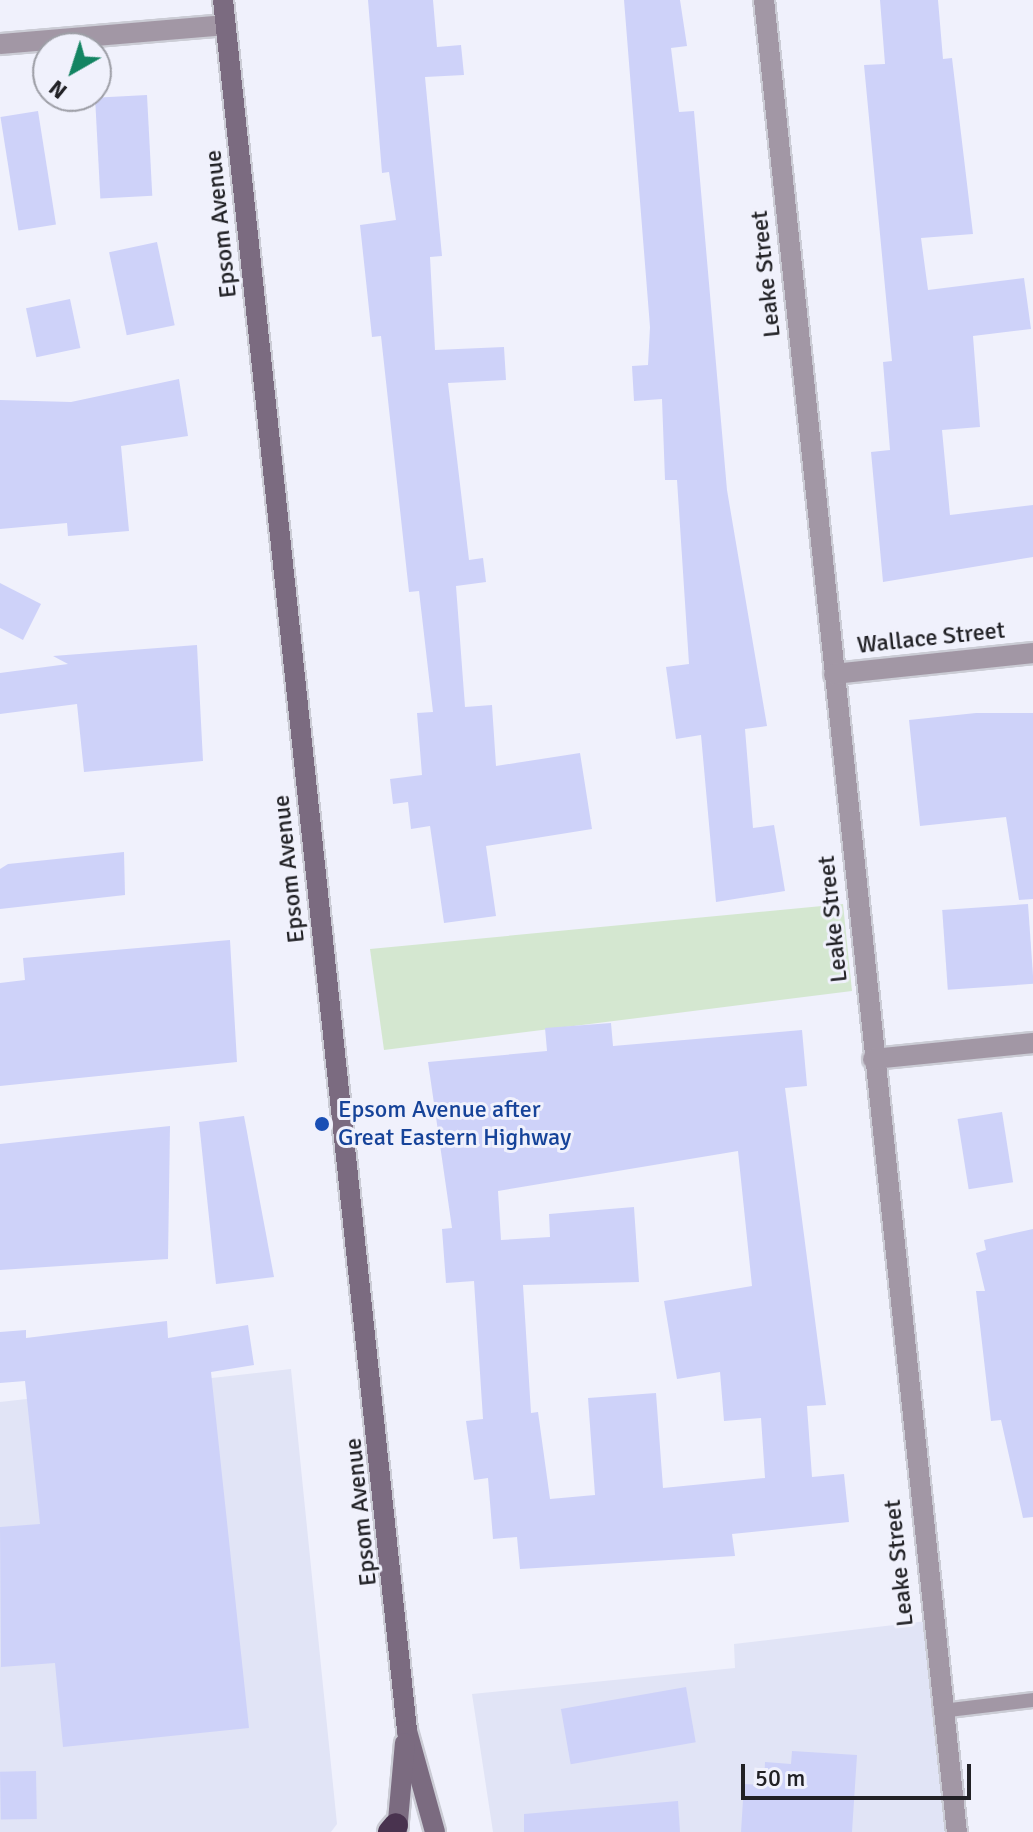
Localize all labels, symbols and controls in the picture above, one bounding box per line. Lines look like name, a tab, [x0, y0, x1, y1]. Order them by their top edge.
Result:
north arrow	[32, 32, 112, 112]
text: N	[43, 74, 72, 105]
street label: Epsom Avenue	[199, 149, 243, 299]
street label: Leake Street	[745, 209, 787, 339]
street label: Wallace Street	[856, 616, 1006, 660]
street label: Epsom Avenue	[267, 794, 311, 944]
street label: Leake Street	[812, 854, 854, 984]
place label: Epsom Avenue after Great Eastern Highway	[338, 1096, 571, 1152]
marker: Epsom Avenue after Great Eastern Highway	[313, 1115, 331, 1133]
street label: Epsom Avenue	[339, 1437, 383, 1587]
street label: Leake Street	[878, 1498, 920, 1628]
scale bar	[745, 1748, 975, 1798]
text: 50 m	[755, 1763, 805, 1793]

